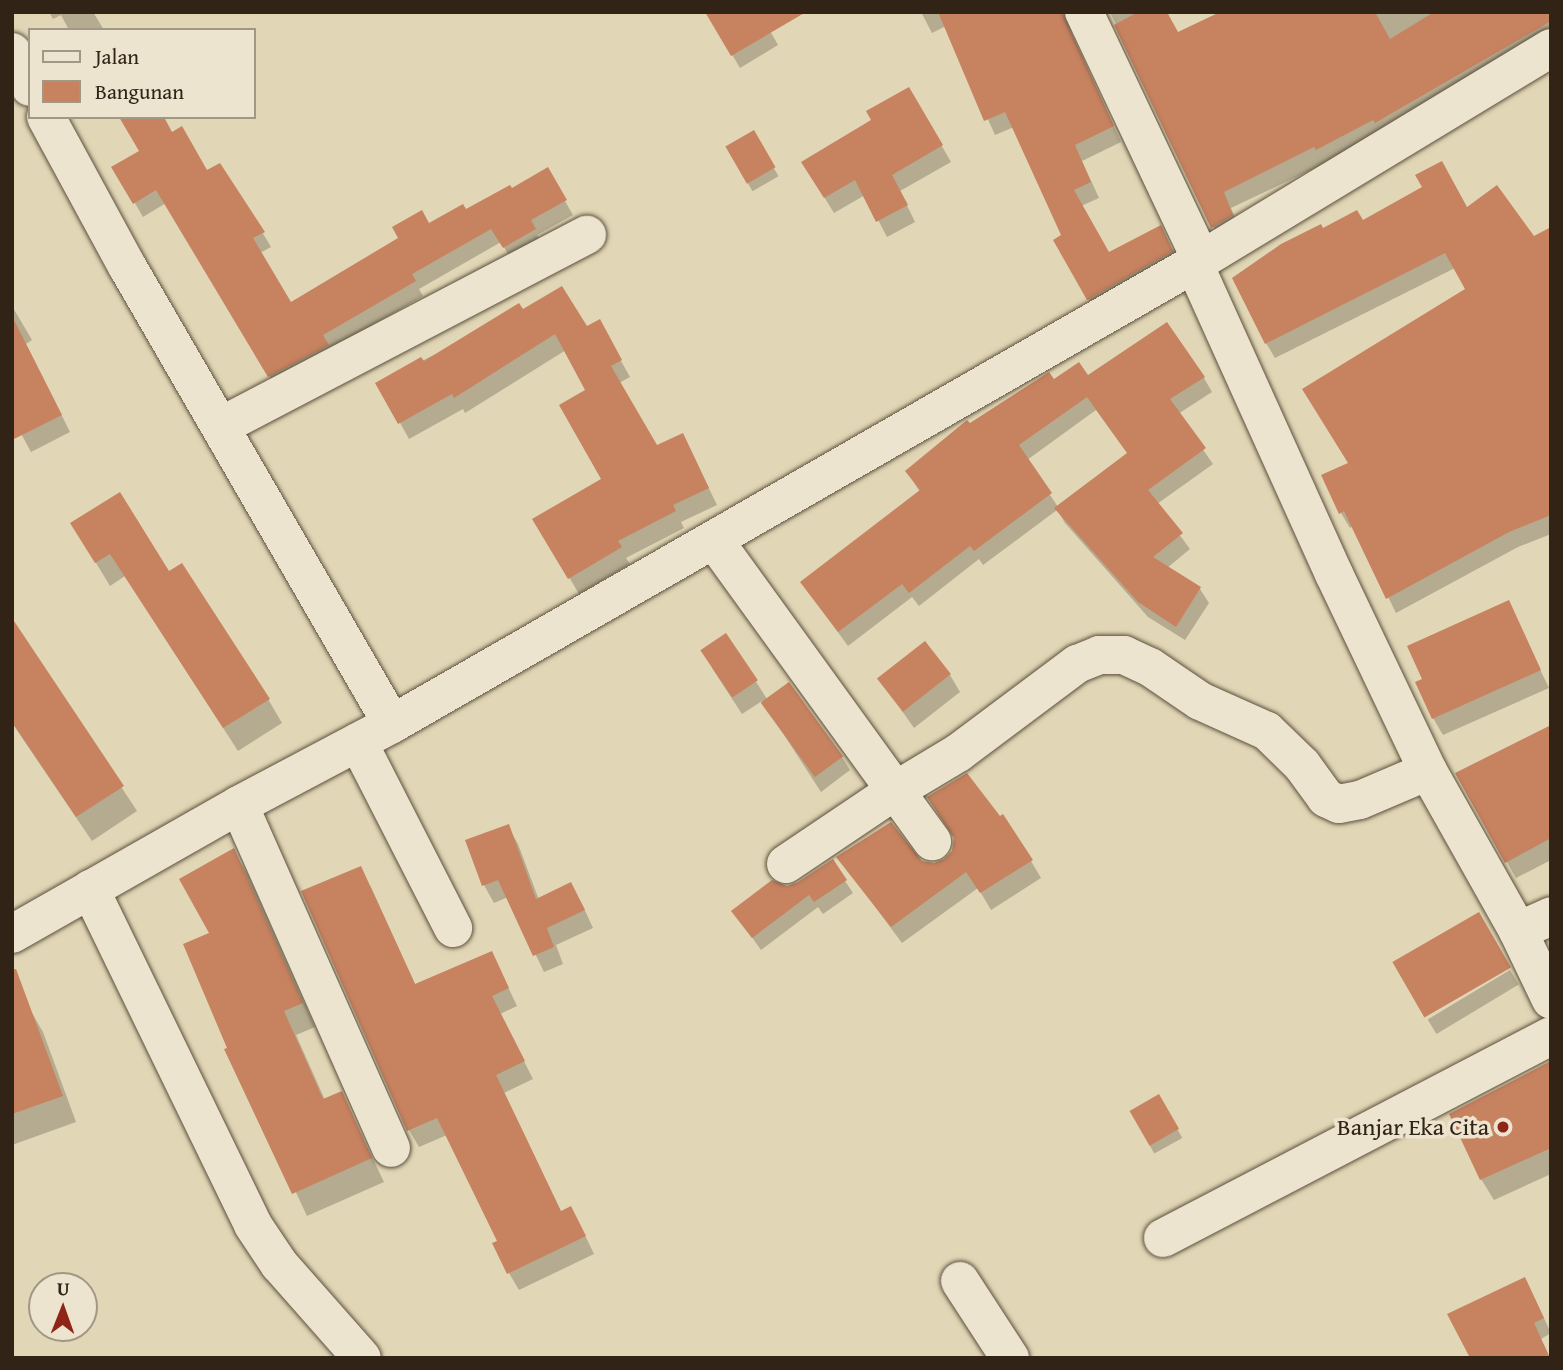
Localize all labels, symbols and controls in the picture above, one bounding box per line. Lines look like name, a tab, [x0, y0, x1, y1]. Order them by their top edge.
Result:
legend	[28, 28, 256, 119]
text: Jalan	[95, 41, 139, 72]
text: Bangunan	[95, 76, 184, 107]
place label: Banjar Eka Cita	[1337, 1113, 1489, 1141]
marker: Banjar Eka Cita	[1495, 1119, 1511, 1135]
north arrow	[28, 1272, 98, 1342]
text: U	[57, 1274, 70, 1302]

